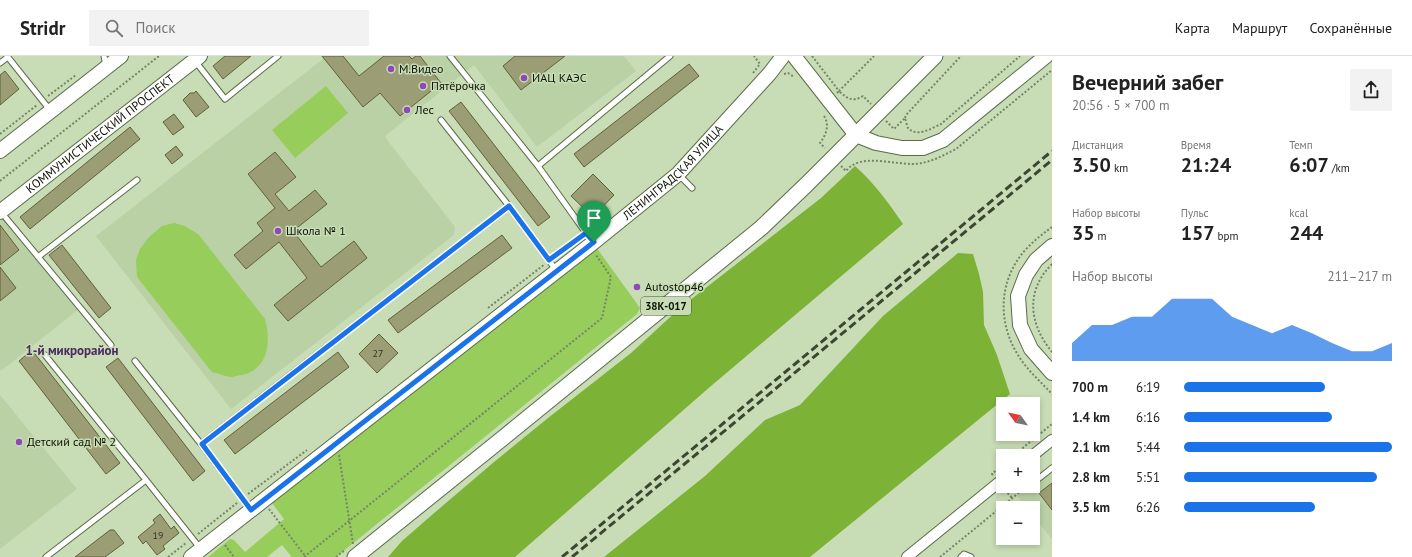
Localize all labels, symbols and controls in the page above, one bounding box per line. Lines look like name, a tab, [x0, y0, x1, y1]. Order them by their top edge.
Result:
search box	[89, 10, 369, 46]
text: Stridr	[20, 16, 65, 40]
icon: search	[103, 17, 125, 39]
text: Поиск	[135, 18, 175, 37]
text: Карта	[1175, 19, 1210, 37]
text: Маршрут	[1232, 19, 1287, 37]
text: Сохранённые	[1309, 19, 1392, 37]
place label: М.Видео	[399, 61, 444, 76]
marker: М.Видео	[386, 64, 396, 74]
text: Вечерний забег	[1072, 68, 1223, 96]
button: share	[1350, 69, 1392, 111]
place label: ИАЦ КАЭС	[532, 70, 587, 85]
street label: КОММУНИСТИЧЕСКИЙ ПРОСПЕКТ	[23, 71, 177, 196]
marker: ИАЦ КАЭС	[519, 73, 529, 83]
place label: Пятёрочка	[431, 78, 486, 93]
marker: Пятёрочка	[418, 81, 428, 91]
text: 20:56 · 5 × 700 m	[1072, 97, 1169, 114]
place label: Лес	[414, 102, 434, 117]
marker: Лес	[402, 105, 412, 115]
street label: ЛЕНИНГРАДСКАЯ УЛИЦА	[619, 122, 726, 223]
text: Дистанция	[1072, 138, 1123, 152]
text: Время	[1181, 138, 1211, 152]
text: Темп	[1289, 138, 1313, 152]
text: 3.50	[1072, 152, 1111, 178]
text: 21:24	[1181, 152, 1231, 178]
text: 6:07	[1289, 152, 1329, 178]
text: km	[1111, 161, 1128, 175]
text: /km	[1329, 161, 1350, 175]
pin	[577, 201, 611, 242]
text: Набор высоты	[1072, 206, 1140, 220]
text: Пульс	[1181, 206, 1208, 220]
text: kcal	[1289, 206, 1308, 220]
icon: arrive	[583, 207, 605, 229]
text: 35	[1072, 220, 1095, 246]
text: 157	[1181, 220, 1215, 246]
text: 244	[1289, 220, 1323, 246]
place label: Школа № 1	[286, 223, 346, 238]
marker: Школа № 1	[273, 226, 283, 236]
text: m	[1095, 229, 1107, 243]
text: bpm	[1215, 229, 1238, 243]
text: Набор высоты	[1072, 268, 1153, 285]
text: 211–217 m	[1328, 268, 1392, 285]
place label: Autostop46	[645, 279, 704, 294]
marker: Autostop46	[632, 282, 642, 292]
road number: 38К-017	[641, 297, 691, 315]
district label: 1-й микрорайон	[25, 342, 119, 359]
house number: 27	[373, 347, 383, 360]
text: 700 m	[1072, 379, 1108, 396]
text: 6:19	[1136, 379, 1160, 396]
north arrow	[996, 397, 1040, 441]
map controls	[996, 397, 1040, 545]
text: 1.4 km	[1072, 409, 1110, 426]
text: 6:16	[1136, 409, 1160, 426]
place label: Детский сад № 2	[27, 434, 116, 449]
marker: Детский сад № 2	[14, 437, 24, 447]
text: 2.1 km	[1072, 439, 1110, 456]
text: 5:44	[1136, 439, 1160, 456]
button: +	[996, 449, 1040, 493]
text: 2.8 km	[1072, 469, 1110, 486]
text: 5:51	[1136, 469, 1160, 486]
text: 3.5 km	[1072, 499, 1110, 516]
text: 6:26	[1136, 499, 1160, 516]
button: −	[996, 501, 1040, 545]
house number: 19	[153, 529, 163, 542]

